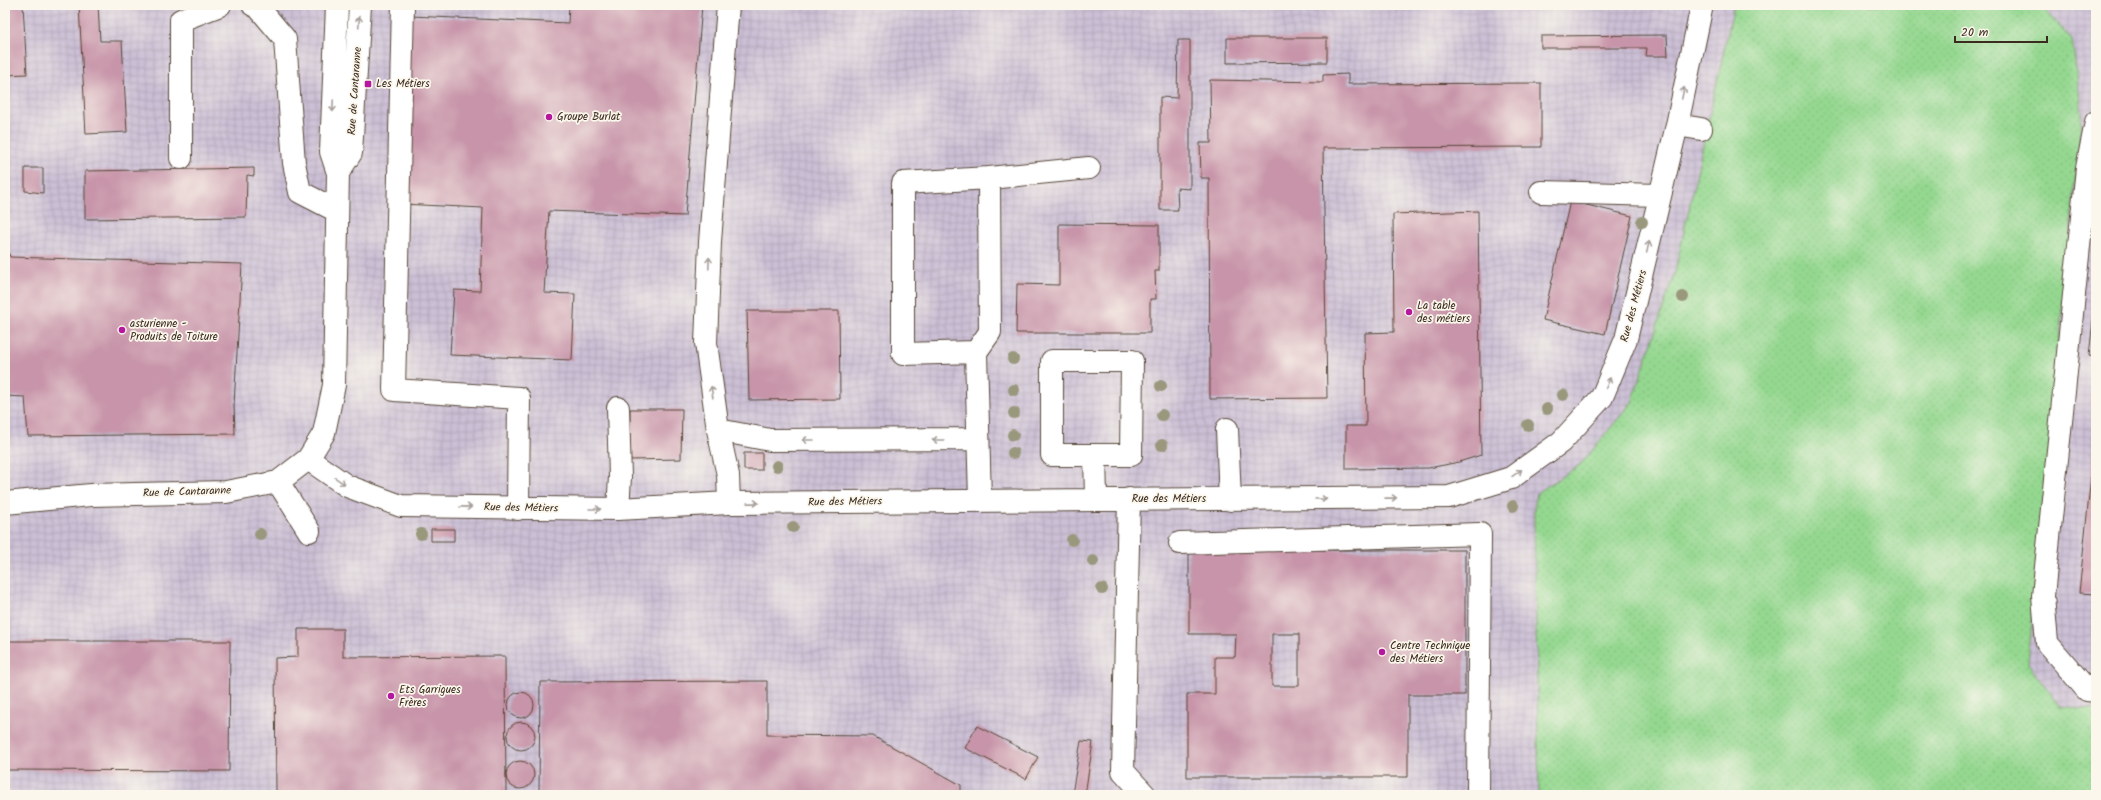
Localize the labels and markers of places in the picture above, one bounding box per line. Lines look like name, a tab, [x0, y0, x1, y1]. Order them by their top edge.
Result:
place label: Les Métiers	[376, 75, 430, 93]
marker: Les Métiers	[363, 79, 373, 89]
place label: Groupe Burlat	[557, 108, 621, 126]
marker: Groupe Burlat	[544, 112, 554, 122]
place label: La table des métiers	[1417, 297, 1471, 328]
marker: La table des métiers	[1404, 307, 1414, 317]
place label: asturienne - Produits de Toiture	[130, 315, 218, 346]
marker: asturienne - Produits de Toiture	[117, 325, 127, 335]
place label: Centre Technique des Métiers	[1390, 637, 1470, 668]
marker: Centre Technique des Métiers	[1377, 647, 1387, 657]
place label: Ets Garrigues Frères	[399, 681, 461, 712]
marker: Ets Garrigues Frères	[386, 691, 396, 701]

